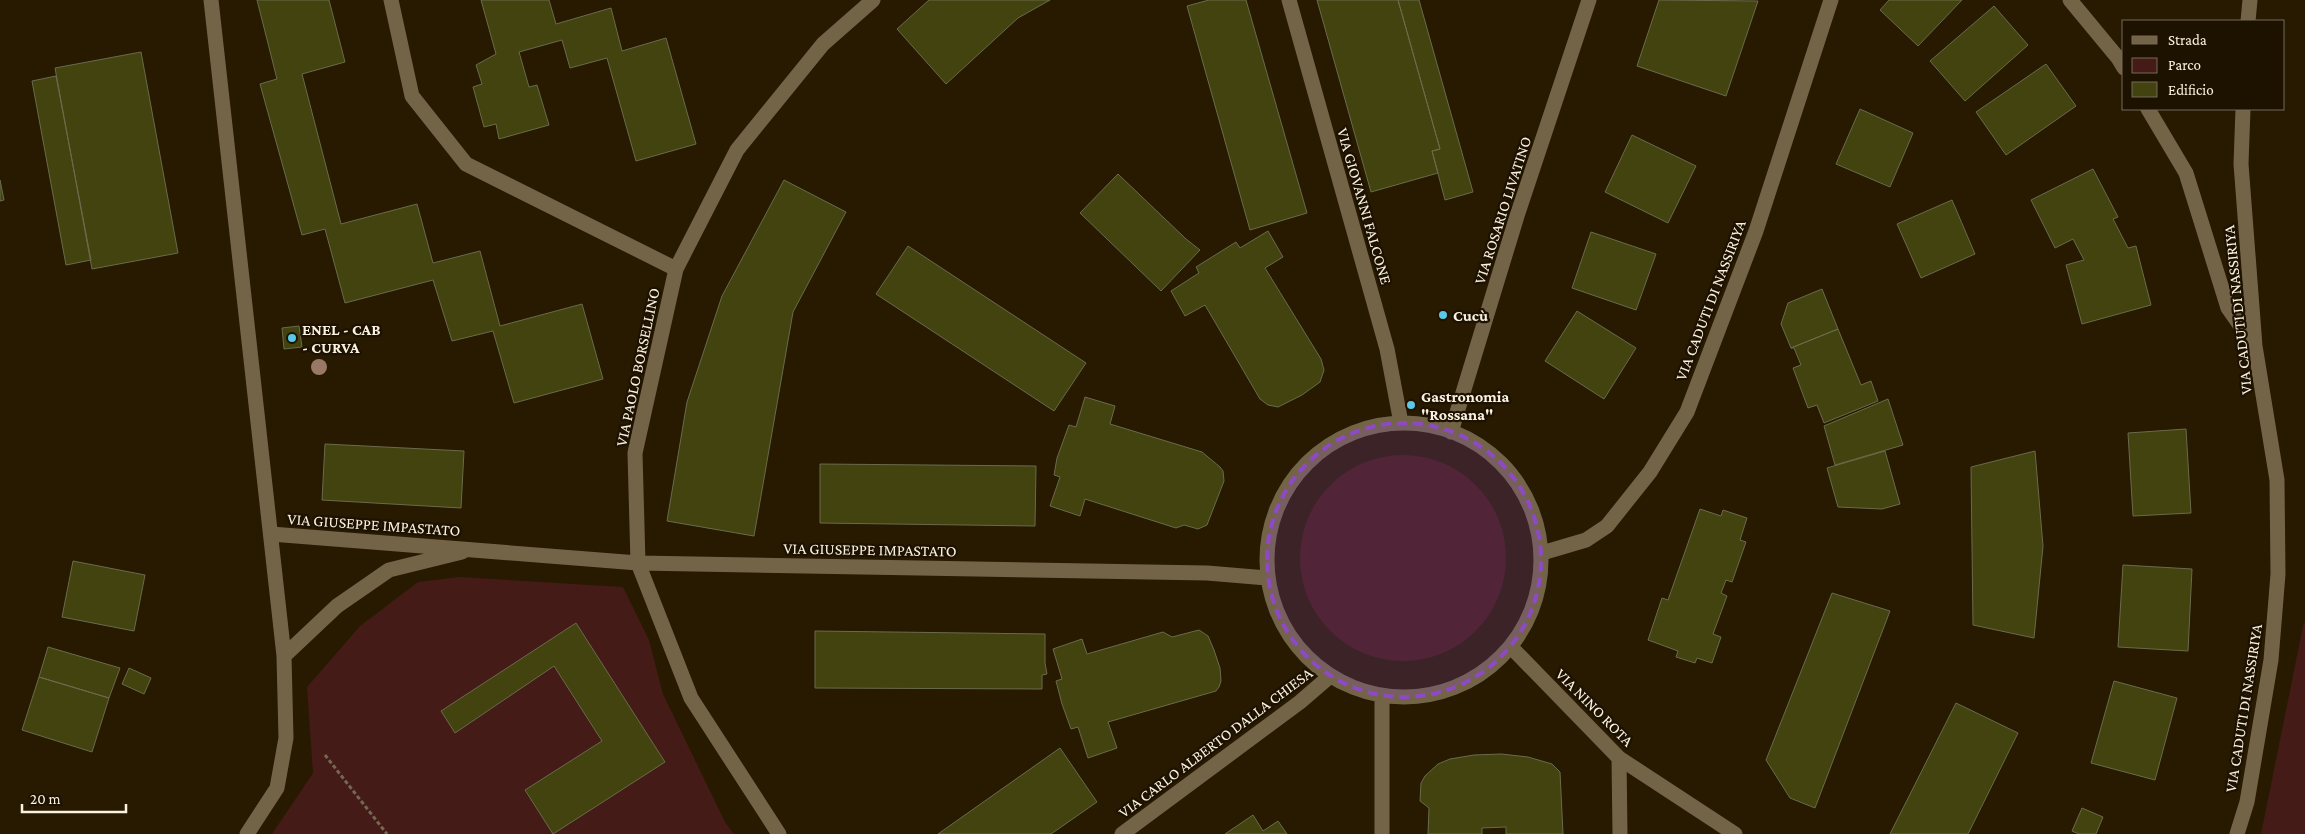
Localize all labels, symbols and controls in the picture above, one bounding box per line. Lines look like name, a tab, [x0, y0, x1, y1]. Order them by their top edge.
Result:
legend	[2122, 20, 2285, 110]
text: Strada	[2168, 32, 2207, 48]
text: Parco	[2168, 57, 2201, 73]
text: Edificio	[2168, 82, 2214, 98]
street label: VIA GIOVANNI FALCONE	[1334, 126, 1395, 287]
street label: VIA ROSARIO LIVATINO	[1471, 134, 1534, 286]
street label: VIA CADUTI DI NASSIRIYA	[1672, 217, 1749, 383]
street label: VIA CADUTI DI NASSIRIYA	[2220, 223, 2255, 396]
street label: VIA PAOLO BORSELLINO	[612, 286, 663, 448]
place label: Cucù	[1453, 307, 1488, 324]
marker: Cucù	[1437, 309, 1449, 321]
place label: ENEL - CAB - CURVA	[302, 321, 381, 356]
marker: ENEL - CAB - CURVA	[286, 332, 298, 344]
place label: Gastronomia "Rossana"	[1421, 388, 1509, 423]
marker: Gastronomia "Rossana"	[1405, 399, 1417, 411]
street label: VIA GIUSEPPE IMPASTATO	[287, 510, 461, 539]
street label: VIA GIUSEPPE IMPASTATO	[783, 539, 957, 560]
street label: VIA CADUTI DI NASSIRIYA	[2222, 622, 2265, 794]
street label: VIA CARLO ALBERTO DALLA CHIESA	[1115, 663, 1316, 821]
street label: VIA NINO ROTA	[1552, 665, 1637, 750]
scale bar	[22, 782, 126, 814]
text: 20 m	[30, 791, 61, 807]

